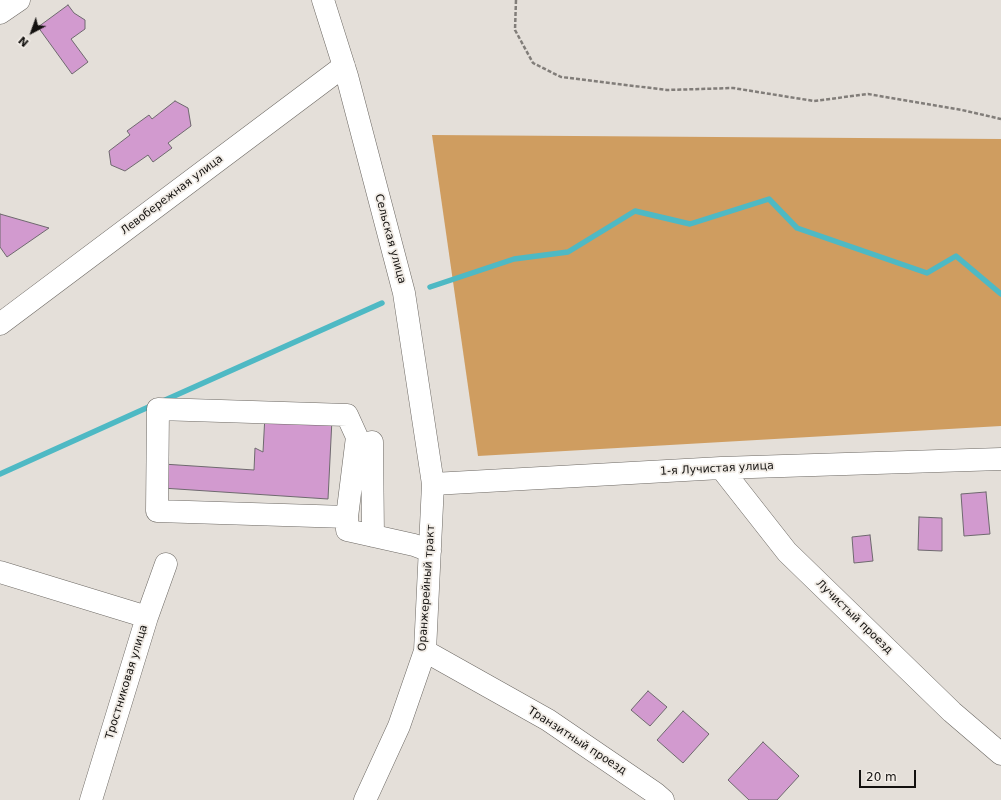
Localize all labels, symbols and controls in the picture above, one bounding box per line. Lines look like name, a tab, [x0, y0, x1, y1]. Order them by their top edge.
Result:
north arrow	[12, 12, 52, 52]
text: N	[16, 34, 32, 49]
street label: Левобережная улица	[118, 152, 226, 238]
street label: Сельская улица	[372, 193, 408, 285]
street label: 1-я Лучистая улица	[660, 459, 774, 479]
street label: Оранжерейный тракт	[416, 524, 438, 652]
street label: Лучистый проезд	[813, 577, 895, 657]
street label: Тростниковая улица	[103, 623, 151, 741]
street label: Транзитный проезд	[525, 704, 629, 778]
scale bar	[861, 762, 918, 788]
text: 20 m	[866, 770, 897, 784]

